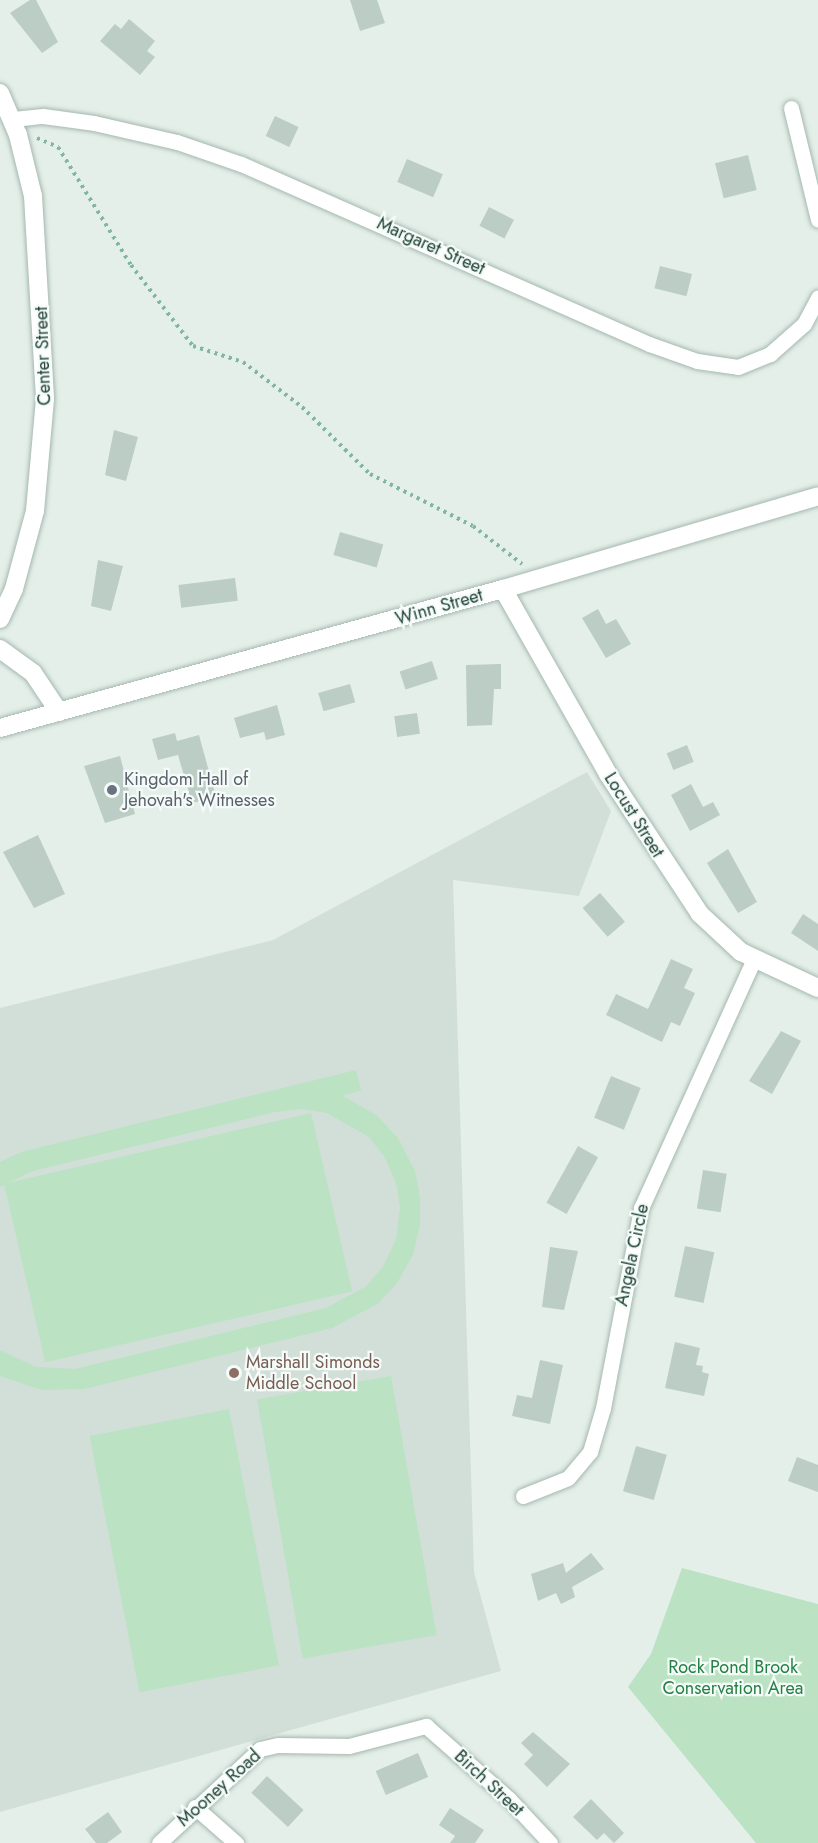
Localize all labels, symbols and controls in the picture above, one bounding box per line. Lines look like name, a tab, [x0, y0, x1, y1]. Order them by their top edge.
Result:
street label: Margaret Street	[374, 213, 488, 279]
street label: Center Street	[30, 306, 56, 406]
street label: Winn Street	[393, 584, 485, 630]
place label: Kingdom Hall of Jehovah's Witnesses	[124, 769, 275, 812]
street label: Locust Street	[599, 769, 669, 861]
marker: Kingdom Hall of Jehovah's Witnesses	[105, 783, 119, 797]
street label: Angela Circle	[611, 1202, 653, 1308]
place label: Marshall Simonds Middle School	[246, 1352, 380, 1394]
marker: Marshall Simonds Middle School	[227, 1366, 241, 1380]
park label: Rock Pond Brook Conservation Area	[663, 1657, 803, 1700]
street label: Mooney Road	[173, 1745, 265, 1831]
street label: Birch Street	[450, 1745, 528, 1821]

